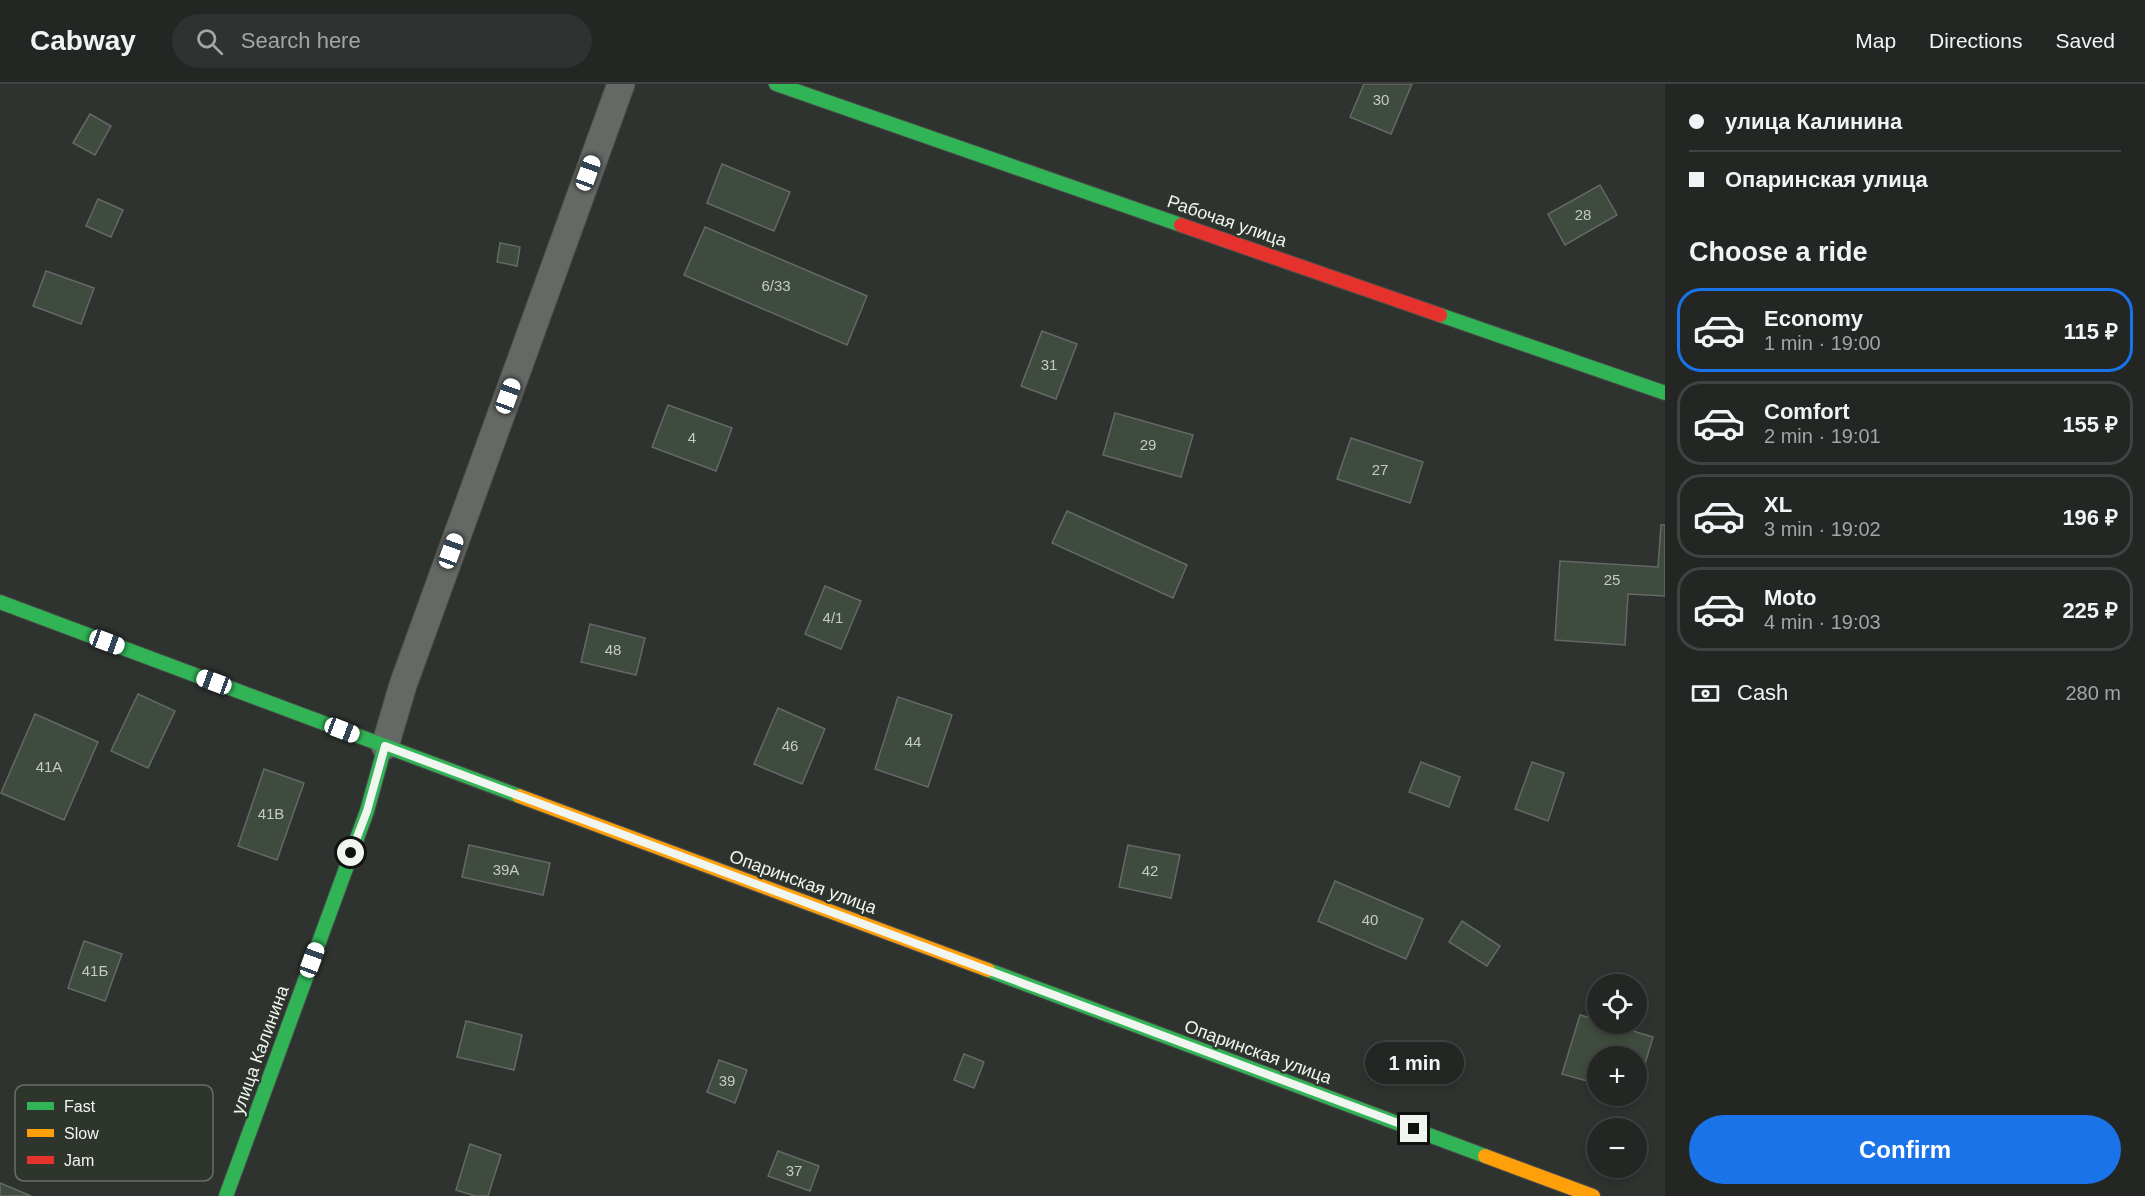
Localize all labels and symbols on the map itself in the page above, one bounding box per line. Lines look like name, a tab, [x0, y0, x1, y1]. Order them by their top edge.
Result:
house number: 30	[1373, 91, 1389, 108]
car	[573, 153, 603, 193]
street label: Рабочая улица	[1165, 191, 1290, 251]
house number: 28	[1575, 206, 1591, 223]
house number: 6/33	[761, 277, 791, 294]
house number: 31	[1041, 356, 1057, 373]
car	[493, 376, 523, 416]
house number: 4	[688, 429, 696, 446]
house number: 29	[1140, 436, 1156, 453]
house number: 27	[1372, 461, 1388, 478]
car	[436, 531, 466, 571]
house number: 25	[1604, 571, 1620, 588]
house number: 4/1	[823, 609, 843, 626]
car	[87, 627, 127, 657]
house number: 48	[605, 641, 621, 658]
car	[194, 667, 234, 697]
car	[322, 715, 362, 745]
house number: 44	[905, 733, 921, 750]
house number: 46	[782, 737, 798, 754]
house number: 41А	[36, 758, 62, 775]
house number: 41В	[258, 805, 284, 822]
route start	[337, 839, 364, 866]
street label: Опаринская улица	[727, 846, 880, 918]
house number: 39А	[493, 861, 519, 878]
house number: 42	[1142, 862, 1158, 879]
house number: 40	[1362, 911, 1378, 928]
car	[297, 940, 327, 980]
house number: 41Б	[82, 962, 108, 979]
street label: улица Калинина	[227, 982, 293, 1117]
street label: Опаринская улица	[1182, 1016, 1335, 1088]
callout: 1 min	[1364, 1042, 1464, 1084]
house number: 39	[719, 1072, 735, 1089]
legend	[15, 1085, 213, 1181]
text: Fast	[64, 1098, 96, 1115]
route end	[1400, 1115, 1427, 1142]
text: Slow	[64, 1125, 99, 1142]
text: Jam	[64, 1152, 94, 1169]
house number: 37	[786, 1162, 802, 1179]

